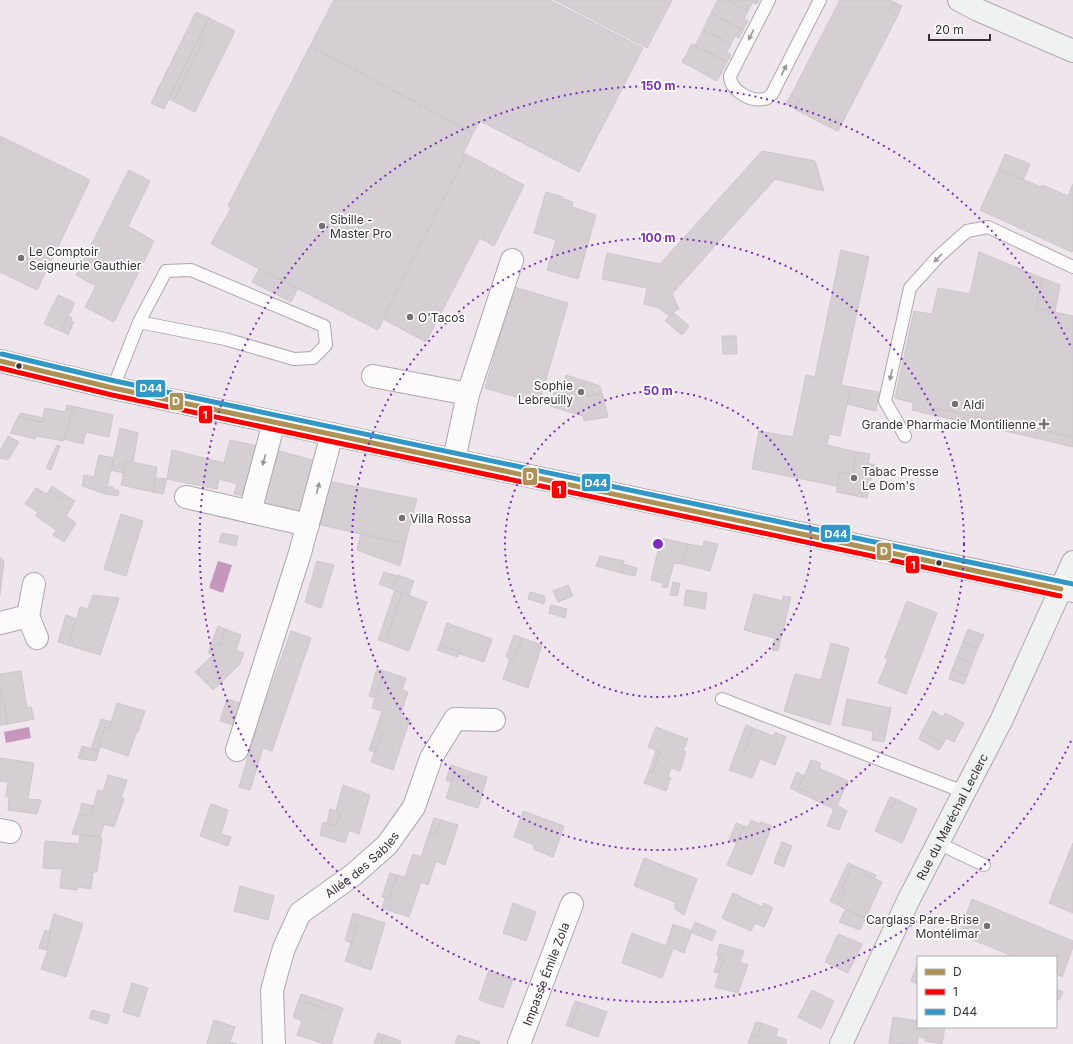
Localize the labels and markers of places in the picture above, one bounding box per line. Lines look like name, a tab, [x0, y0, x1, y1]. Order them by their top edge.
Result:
place label: Sibille - Master Pro	[330, 212, 392, 241]
marker: Sibille - Master Pro	[317, 221, 327, 231]
place label: Le Comptoir Seigneurie Gauthier	[29, 244, 142, 273]
marker: Le Comptoir Seigneurie Gauthier	[16, 253, 26, 263]
place label: O'Tacos	[418, 310, 465, 325]
marker: O'Tacos	[405, 312, 415, 322]
unlabelled marker	[14, 361, 24, 371]
place label: Sophie Lebreuilly	[518, 378, 573, 407]
marker: Sophie Lebreuilly	[576, 387, 586, 397]
place label: Aldi	[963, 397, 985, 412]
marker: Aldi	[950, 399, 960, 409]
place label: Grande Pharmacie Montilienne	[861, 417, 1036, 432]
marker: Grande Pharmacie Montilienne	[1039, 419, 1049, 429]
place label: Tabac Presse Le Dom's	[862, 464, 939, 493]
marker: Tabac Presse Le Dom's	[849, 473, 859, 483]
place label: Villa Rossa	[410, 511, 471, 526]
marker: Villa Rossa	[397, 513, 407, 523]
centre of rings	[651, 537, 665, 551]
unlabelled marker	[934, 558, 944, 568]
place label: Carglass Pare-Brise Montélimar	[866, 912, 979, 941]
marker: Carglass Pare-Brise Montélimar	[982, 921, 992, 931]

